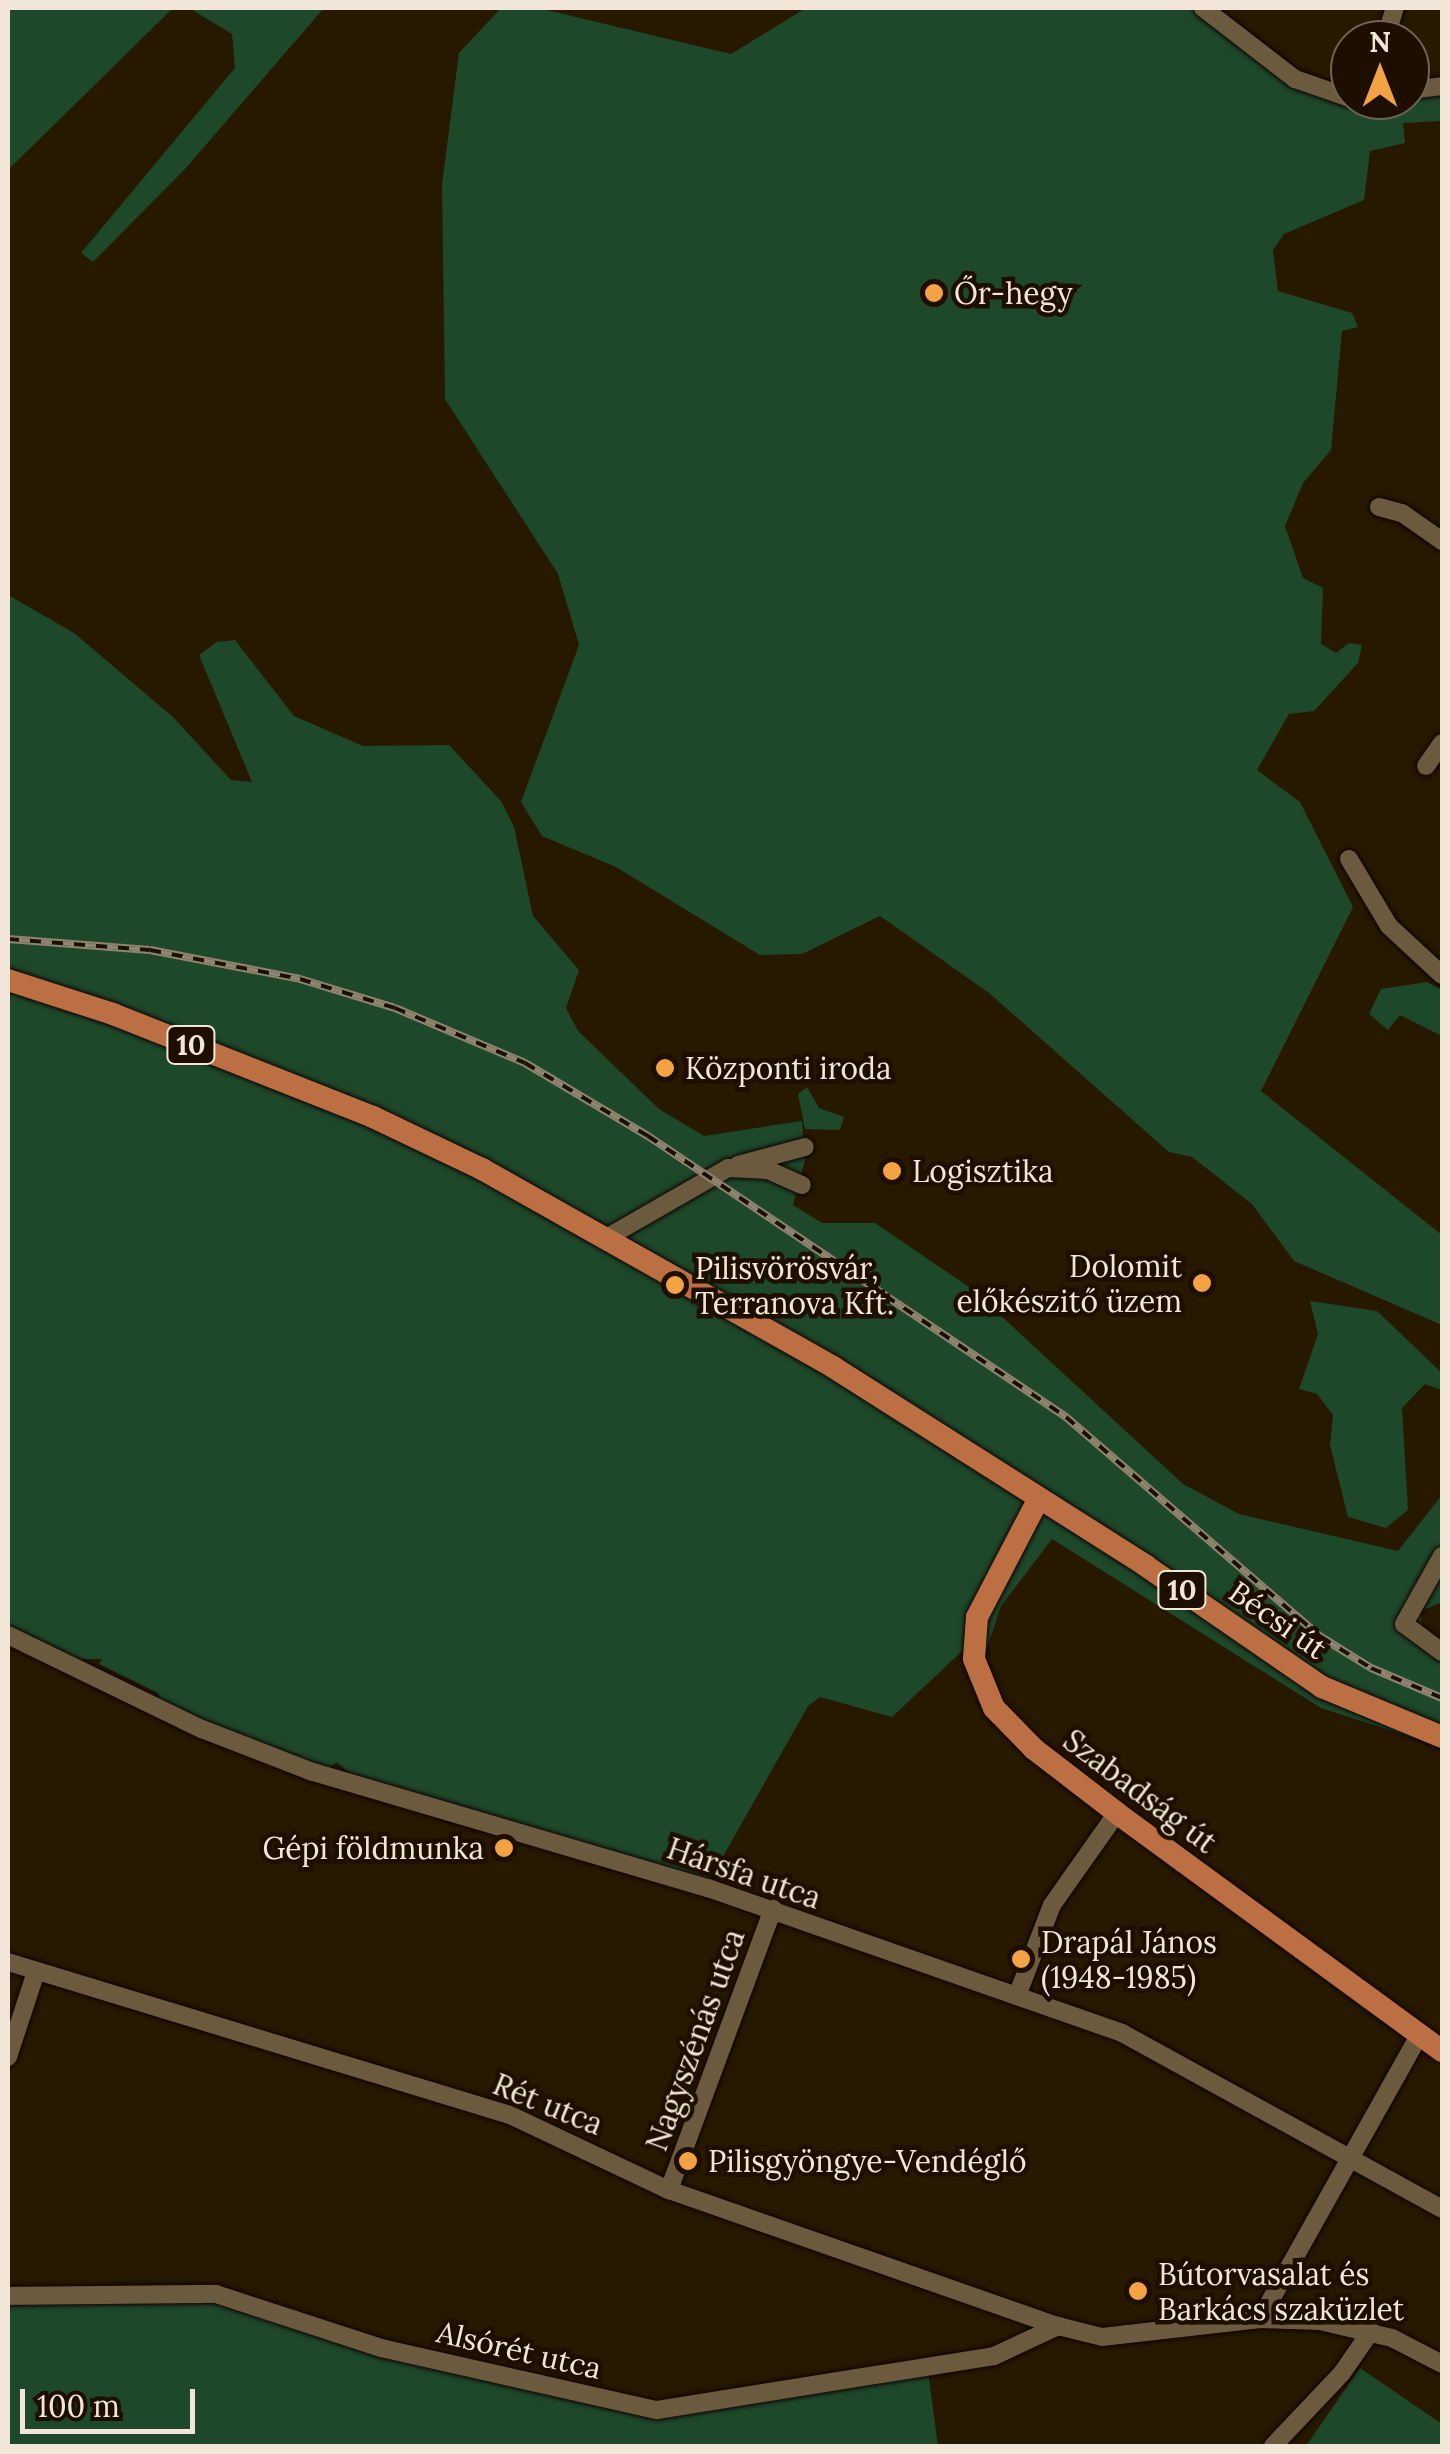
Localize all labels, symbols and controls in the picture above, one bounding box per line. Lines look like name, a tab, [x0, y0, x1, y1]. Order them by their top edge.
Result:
north arrow	[1330, 20, 1430, 120]
text: N	[1369, 24, 1391, 60]
place label: Őr-hegy	[954, 275, 1072, 311]
marker: Őr-hegy	[923, 282, 945, 304]
road number: 10	[166, 1022, 216, 1068]
place label: Központi iroda	[685, 1050, 891, 1086]
marker: Központi iroda	[654, 1057, 676, 1079]
place label: Logisztika	[912, 1153, 1053, 1189]
marker: Logisztika	[881, 1160, 903, 1182]
place label: Dolomit előkészitő üzem	[957, 1248, 1182, 1318]
place label: Pilisvörösvár, Terranova Kft.	[695, 1250, 894, 1320]
marker: Dolomit előkészitő üzem	[1191, 1272, 1213, 1294]
marker: Pilisvörösvár, Terranova Kft.	[664, 1274, 686, 1296]
road number: 10	[1157, 1567, 1207, 1613]
street label: Bécsi út	[1222, 1574, 1334, 1666]
street label: Szabadság út	[1056, 1722, 1224, 1860]
place label: Gépi földmunka	[263, 1830, 484, 1866]
street label: Hársfa utca	[663, 1830, 825, 1916]
marker: Gépi földmunka	[493, 1837, 515, 1859]
street label: Nagyszénás utca	[638, 1924, 752, 2156]
place label: Drapál János (1948-1985)	[1041, 1924, 1217, 1994]
marker: Drapál János (1948-1985)	[1010, 1948, 1032, 1970]
street label: Rét utca	[488, 2066, 608, 2142]
place label: Pilisgyöngye-Vendéglő	[708, 2143, 1026, 2179]
marker: Pilisgyöngye-Vendéglő	[677, 2150, 699, 2172]
place label: Bútorvasalat és Barkács szaküzlet	[1158, 2256, 1404, 2326]
marker: Bútorvasalat és Barkács szaküzlet	[1127, 2280, 1149, 2302]
street label: Alsórét utca	[433, 2314, 605, 2386]
scale bar	[25, 2369, 200, 2431]
text: 100 m	[37, 2387, 120, 2425]

